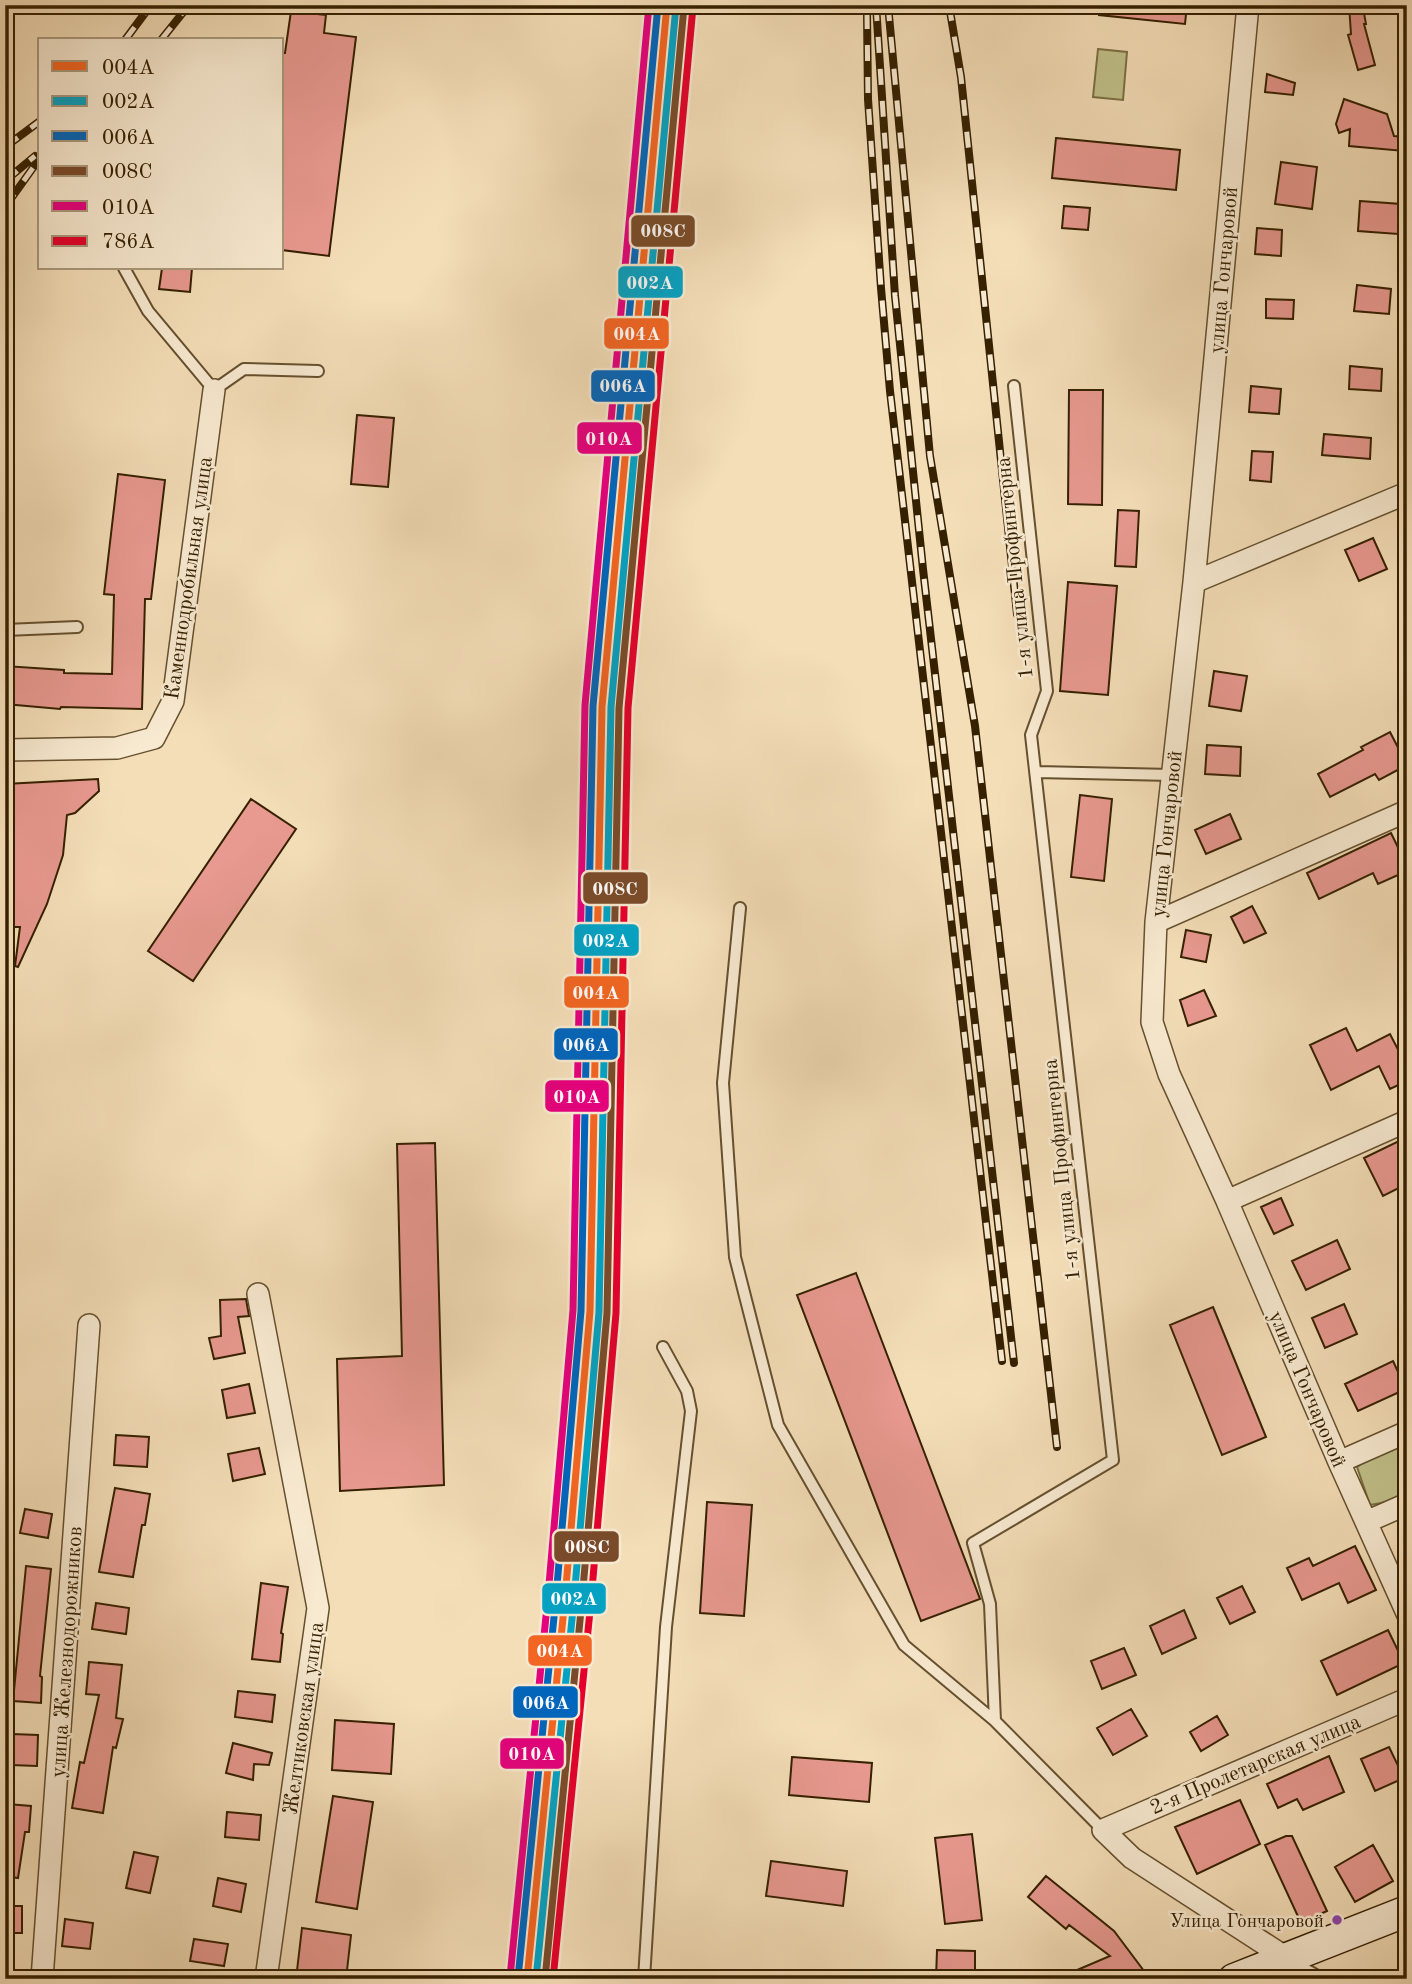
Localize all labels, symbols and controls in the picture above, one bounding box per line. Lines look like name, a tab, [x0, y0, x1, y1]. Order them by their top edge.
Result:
legend	[38, 38, 284, 270]
text: 004А	[102, 58, 155, 79]
text: 002А	[102, 92, 155, 113]
text: 006А	[102, 128, 155, 149]
text: 008С	[102, 162, 153, 183]
street label: улица Гончаровой	[1207, 186, 1242, 355]
text: 010А	[102, 198, 155, 219]
line badge: 008С	[630, 214, 696, 248]
text: 008С	[640, 223, 686, 242]
text: 786А	[102, 232, 155, 253]
line badge: 002А	[617, 265, 684, 299]
text: 002А	[626, 275, 674, 294]
line badge: 004А	[603, 317, 670, 350]
text: 004А	[613, 326, 661, 345]
line badge: 006А	[590, 369, 656, 403]
text: 006А	[599, 378, 647, 397]
line badge: 010А	[576, 421, 643, 455]
text: 010А	[585, 431, 633, 450]
street label: Каменнодробильная улица	[162, 455, 217, 701]
street label: 1-я улица Профинтерна	[993, 456, 1038, 680]
street label: улица Гончаровой	[1148, 750, 1187, 919]
line badge: 008С	[582, 871, 649, 905]
text: 008С	[592, 881, 638, 900]
line badge: 002А	[573, 923, 640, 957]
text: 002А	[582, 933, 630, 952]
line badge: 004А	[563, 975, 630, 1009]
text: 004А	[572, 985, 620, 1004]
line badge: 006А	[553, 1027, 619, 1061]
text: 006А	[562, 1037, 610, 1056]
street label: 1-я улица Профинтерна	[1040, 1058, 1085, 1282]
line badge: 010А	[544, 1079, 610, 1113]
text: 010А	[553, 1089, 601, 1108]
street label: улица Гончаровой	[1264, 1308, 1349, 1471]
street label: улица Железнодорожников	[48, 1526, 87, 1779]
line badge: 008С	[553, 1530, 620, 1563]
text: 008С	[564, 1539, 610, 1558]
line badge: 002А	[541, 1582, 607, 1615]
text: 002А	[550, 1591, 598, 1610]
street label: Желтиковская улица	[281, 1621, 328, 1816]
line badge: 004А	[527, 1634, 593, 1667]
text: 004А	[536, 1643, 584, 1662]
line badge: 006А	[512, 1685, 579, 1719]
text: 006А	[522, 1695, 570, 1714]
street label: 2-я Пролетарская улица	[1147, 1711, 1364, 1819]
line badge: 010А	[499, 1737, 565, 1770]
text: 010А	[508, 1746, 556, 1765]
place label: Улица Гончаровой	[1169, 1913, 1324, 1932]
marker: Улица Гончаровой	[1330, 1913, 1344, 1927]

